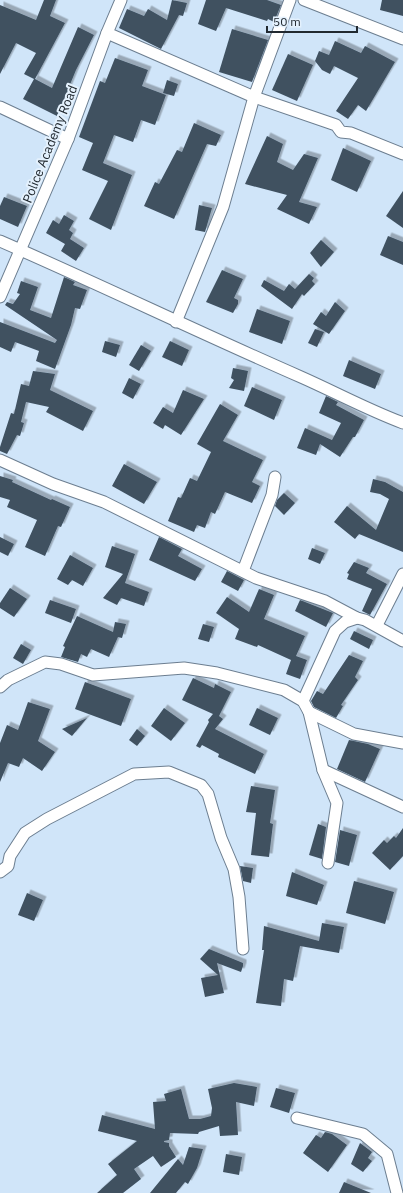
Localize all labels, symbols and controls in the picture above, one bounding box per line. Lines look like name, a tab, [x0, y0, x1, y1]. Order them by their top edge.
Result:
scale bar	[267, 8, 357, 34]
text: 50 m	[273, 14, 301, 29]
street label: Police Academy Road	[19, 83, 81, 205]

